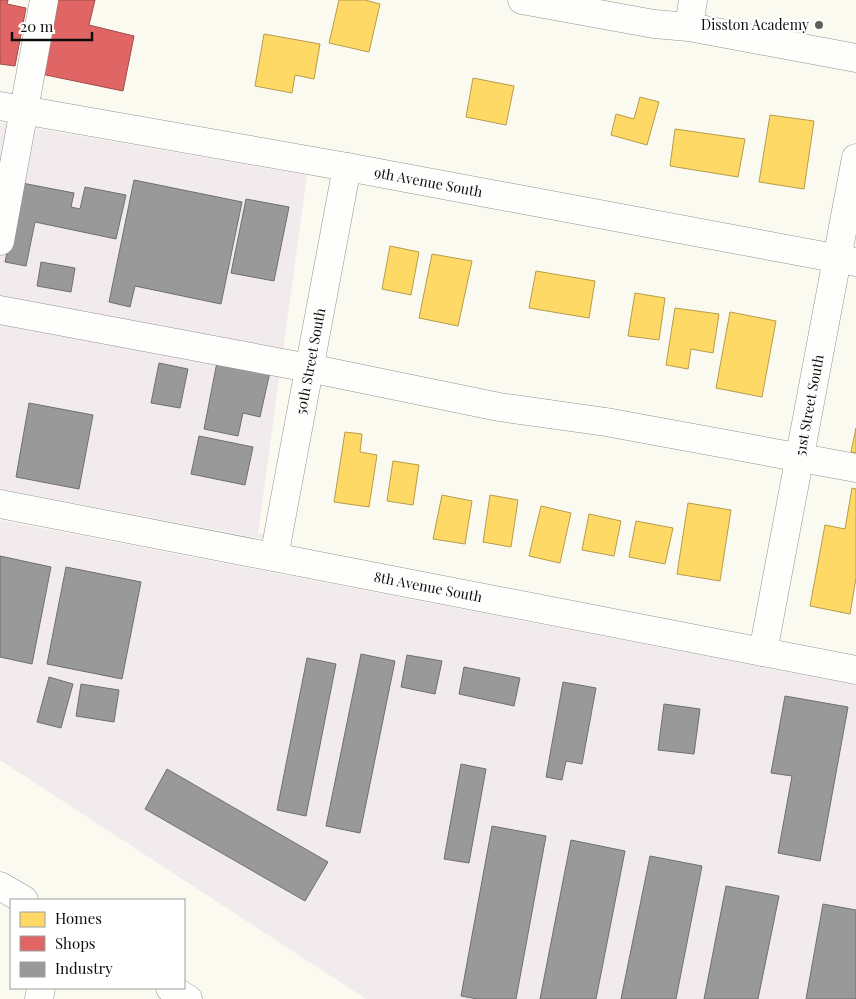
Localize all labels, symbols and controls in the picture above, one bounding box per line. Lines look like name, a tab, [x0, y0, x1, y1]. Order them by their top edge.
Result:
scale bar	[12, 10, 92, 42]
place label: Disston Academy	[701, 15, 809, 34]
text: 20 m	[20, 16, 54, 36]
marker: Disston Academy	[813, 19, 825, 31]
street label: 9th Avenue South	[373, 162, 485, 201]
street label: 50th Street South	[291, 306, 330, 416]
street label: 51st Street South	[790, 352, 828, 458]
street label: 8th Avenue South	[372, 567, 485, 606]
legend	[10, 899, 185, 989]
text: Homes	[55, 908, 102, 928]
text: Shops	[55, 933, 96, 953]
text: Industry	[55, 958, 113, 978]

